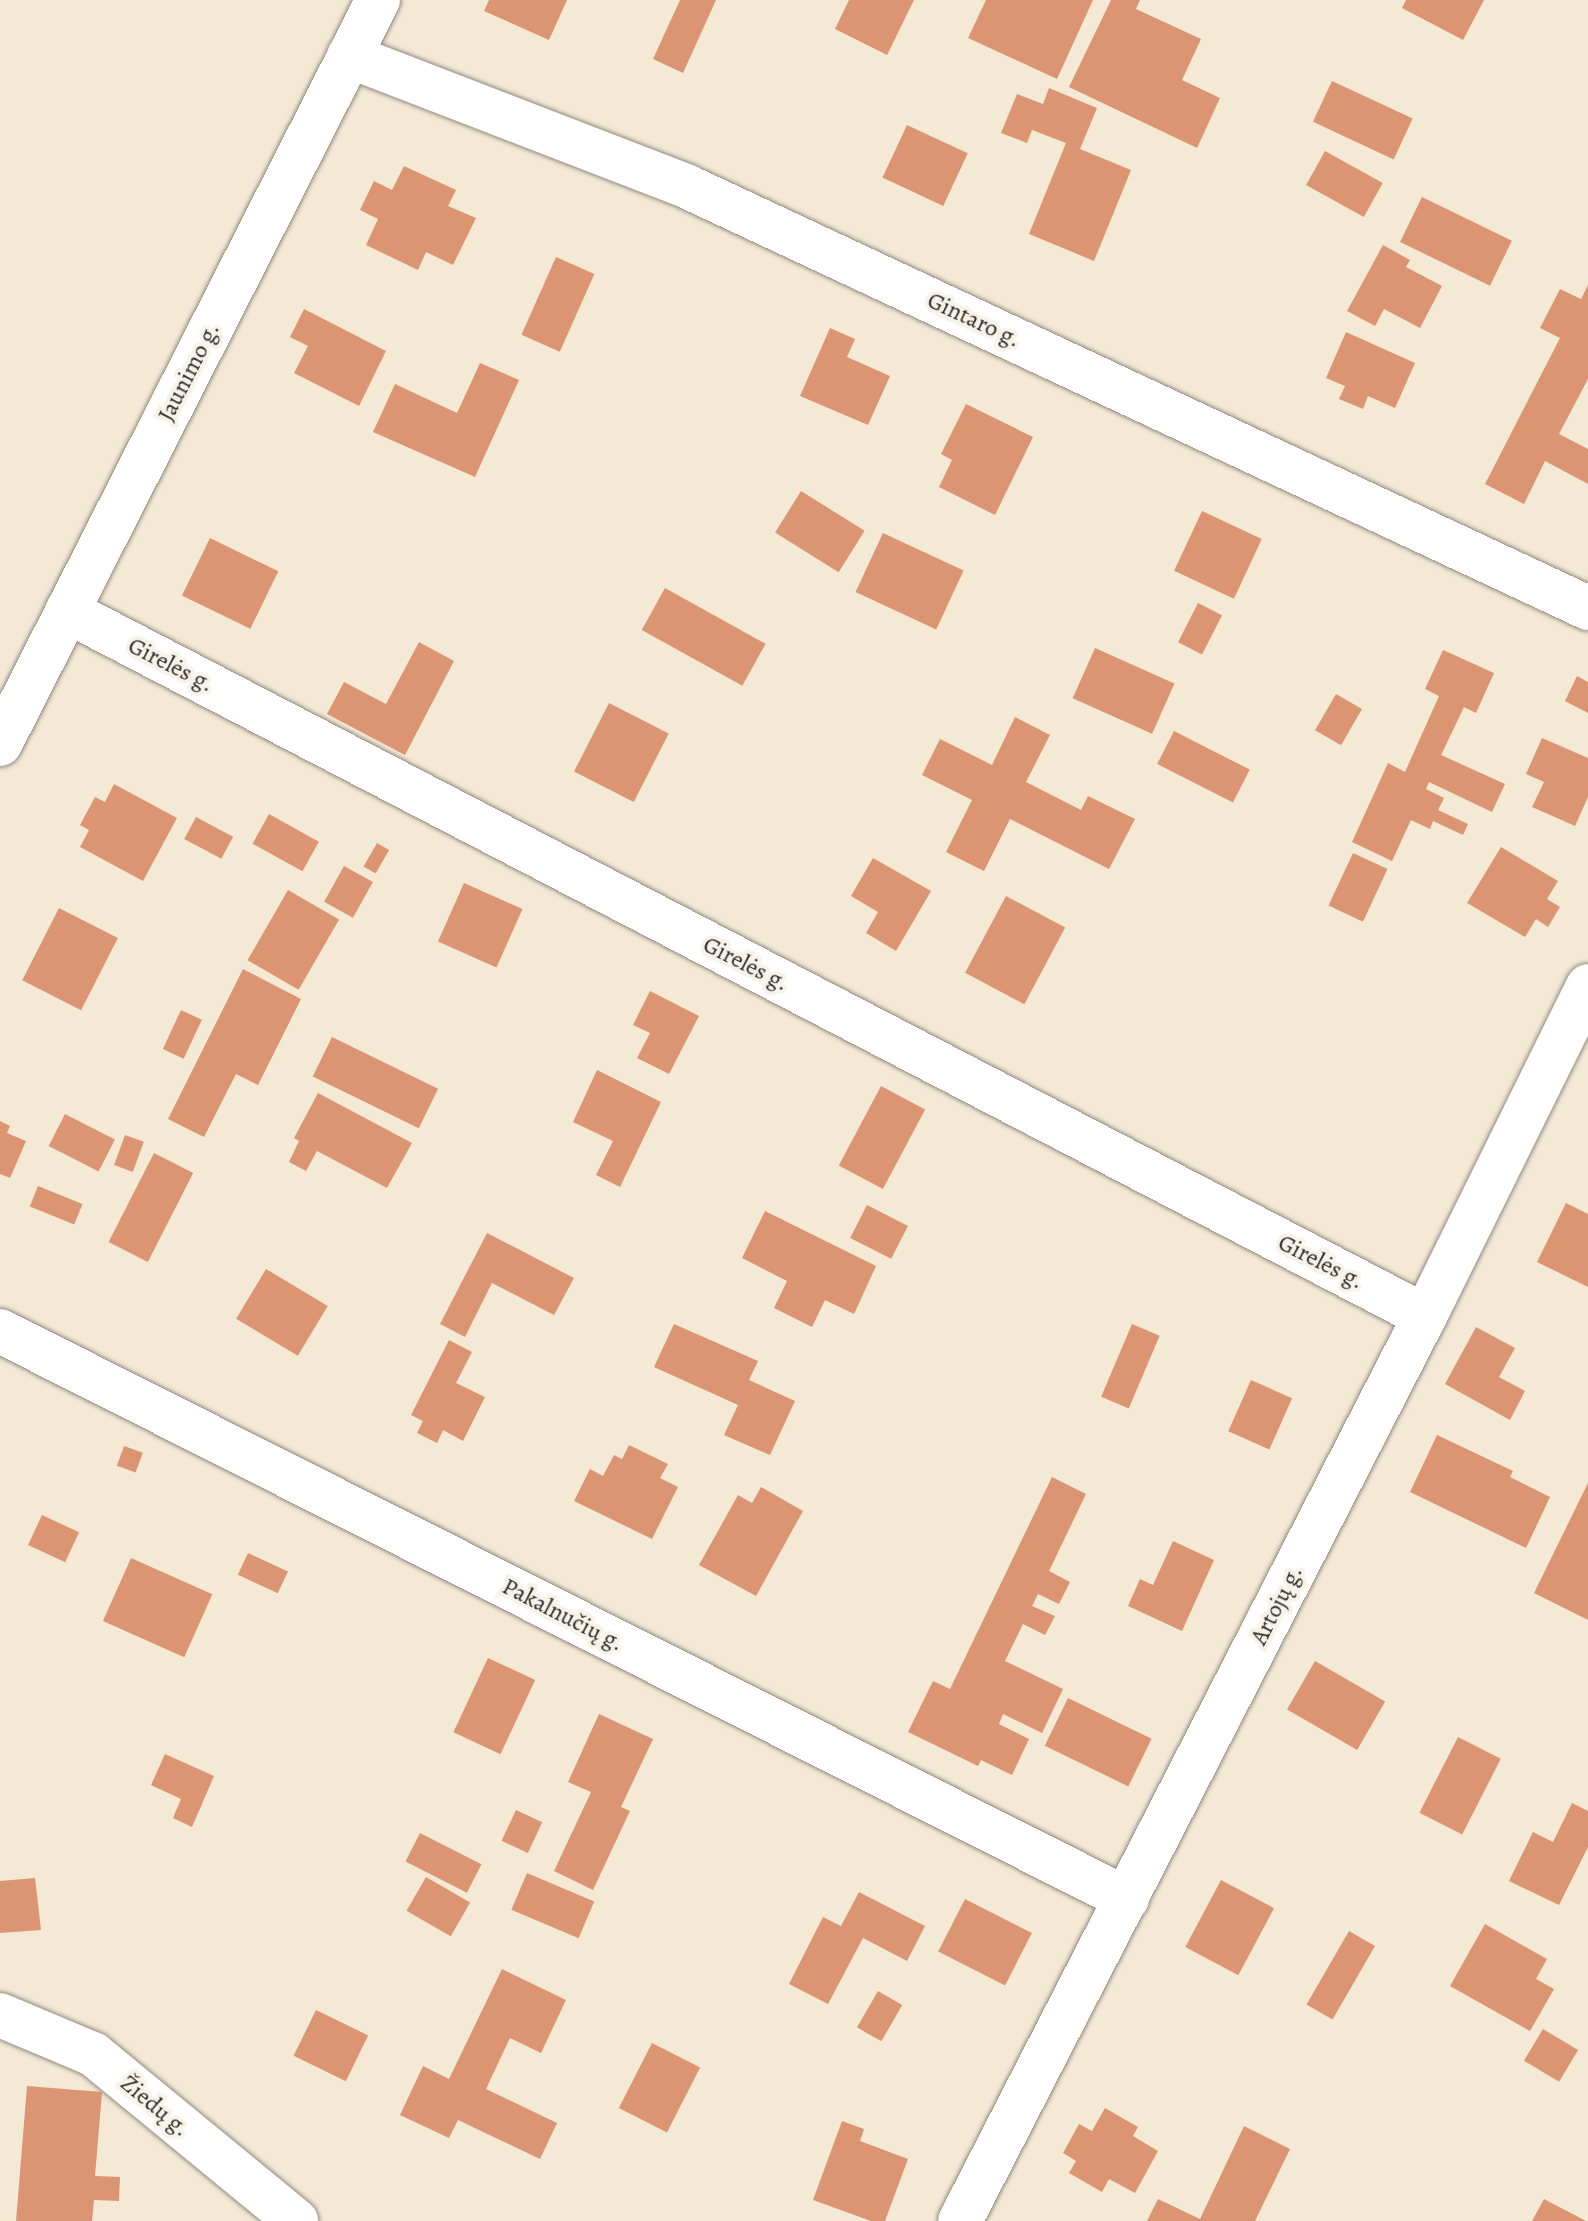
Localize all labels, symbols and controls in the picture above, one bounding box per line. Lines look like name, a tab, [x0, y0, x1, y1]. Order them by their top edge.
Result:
street label: Gintaro g.	[923, 286, 1025, 354]
street label: Jaunimo g.	[152, 318, 226, 426]
street label: Girelės g.	[123, 631, 219, 699]
street label: Girelės g.	[698, 930, 794, 998]
street label: Girelės g.	[1273, 1228, 1369, 1296]
street label: Artojų g.	[1245, 1560, 1309, 1650]
street label: Pakalnučių g.	[497, 1572, 629, 1658]
street label: Žiedų g.	[115, 2069, 195, 2143]

